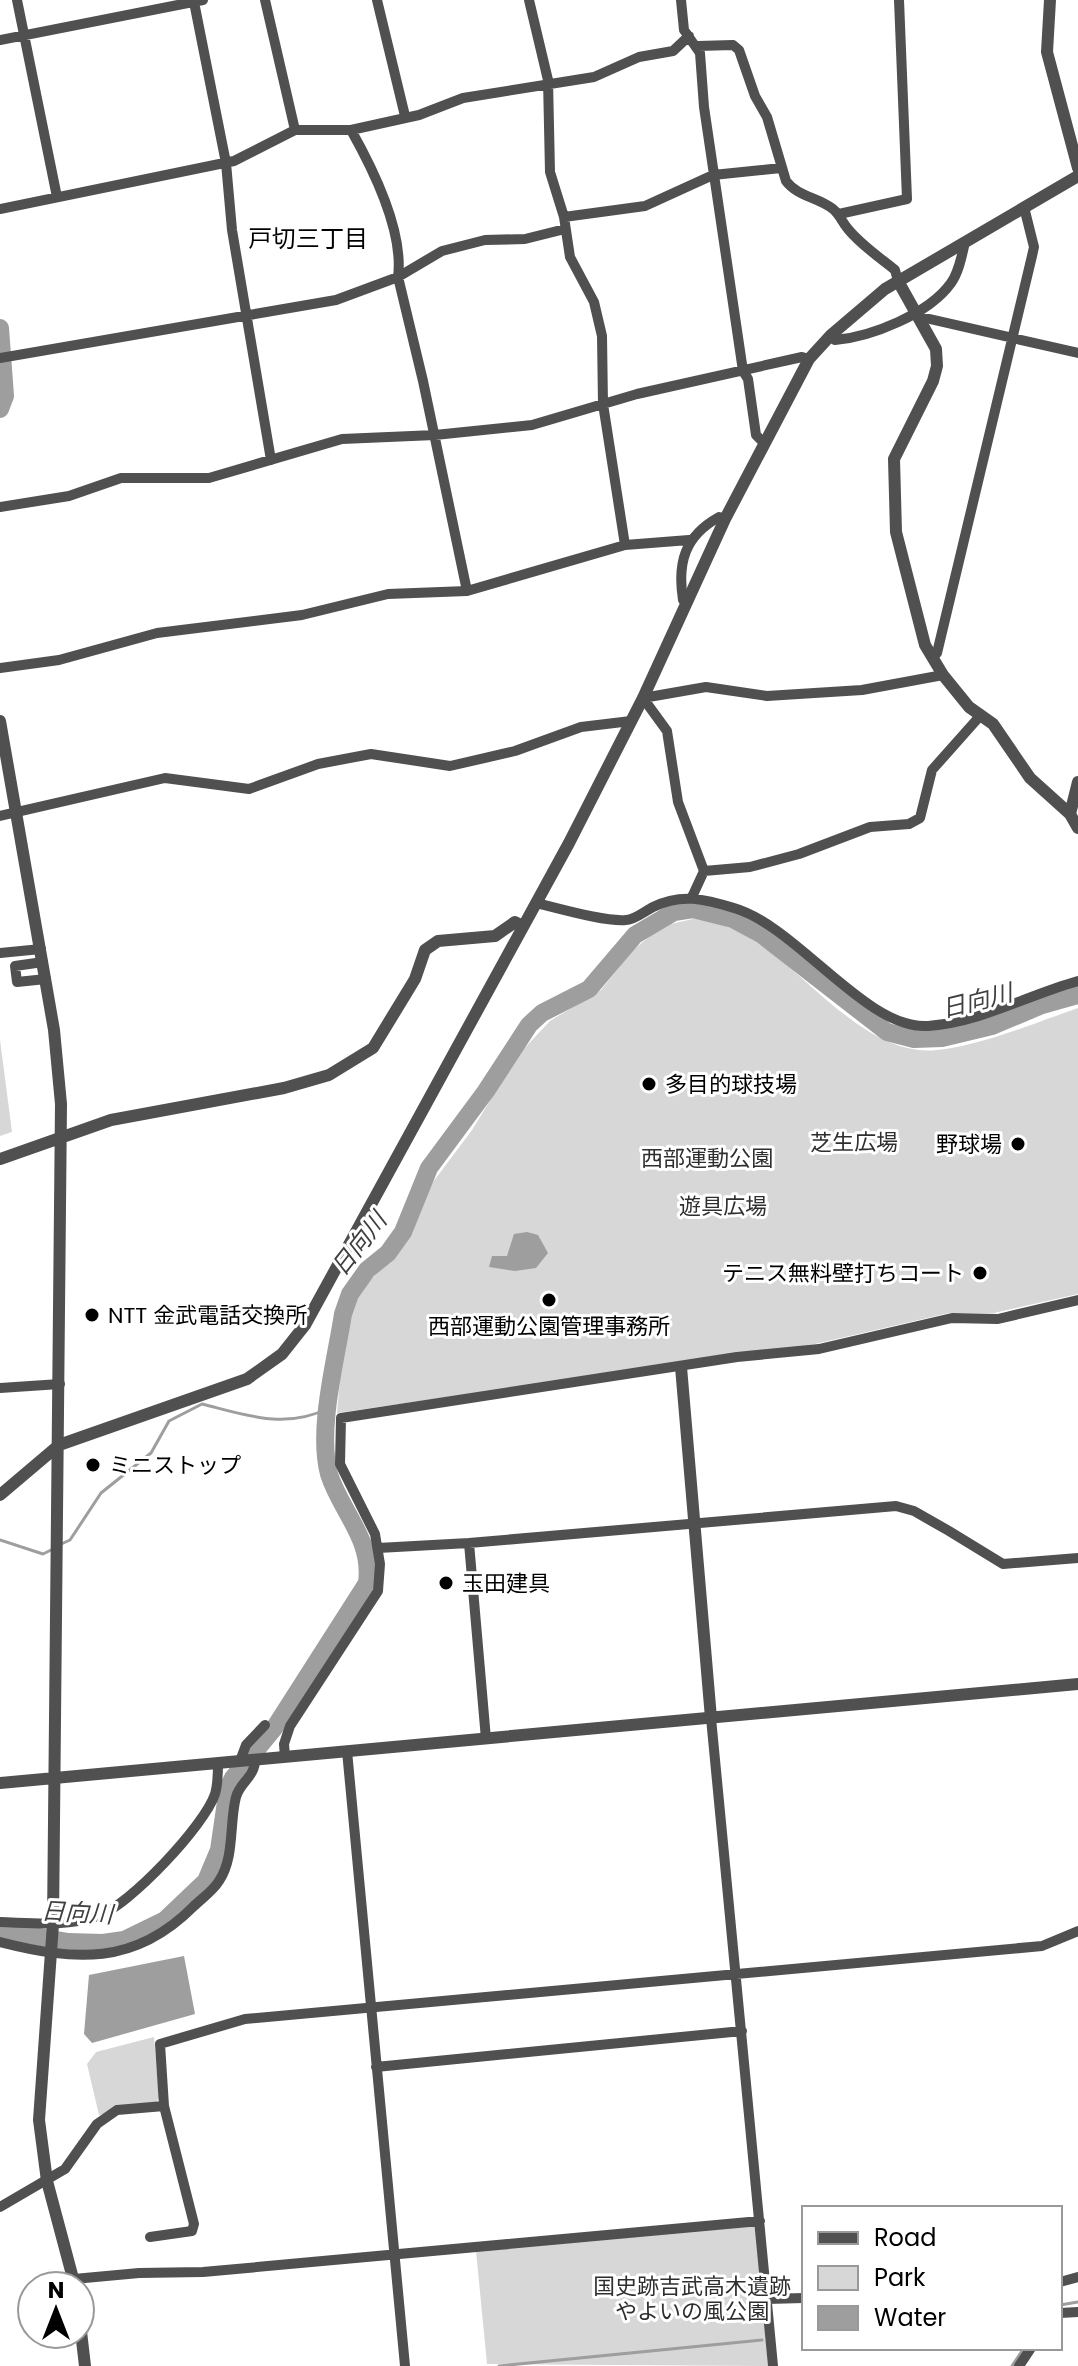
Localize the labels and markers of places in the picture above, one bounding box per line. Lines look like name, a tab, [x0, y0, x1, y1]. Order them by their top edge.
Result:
place label: 多目的球技場	[665, 1069, 797, 1100]
marker: 多目的球技場	[640, 1075, 658, 1093]
place label: 野球場	[936, 1129, 1002, 1160]
marker: 野球場	[1009, 1135, 1027, 1153]
place label: テニス無料壁打ちコート	[722, 1258, 964, 1289]
marker: テニス無料壁打ちコート	[971, 1264, 989, 1282]
marker: 西部運動公園管理事務所	[540, 1291, 558, 1309]
place label: NTT 金武電話交換所	[108, 1300, 307, 1331]
marker: NTT 金武電話交換所	[83, 1306, 101, 1324]
place label: 西部運動公園管理事務所	[428, 1311, 670, 1342]
place label: ミニストップ	[109, 1450, 241, 1481]
marker: ミニストップ	[84, 1456, 102, 1474]
place label: 玉田建具	[462, 1568, 550, 1599]
marker: 玉田建具	[437, 1574, 455, 1592]

